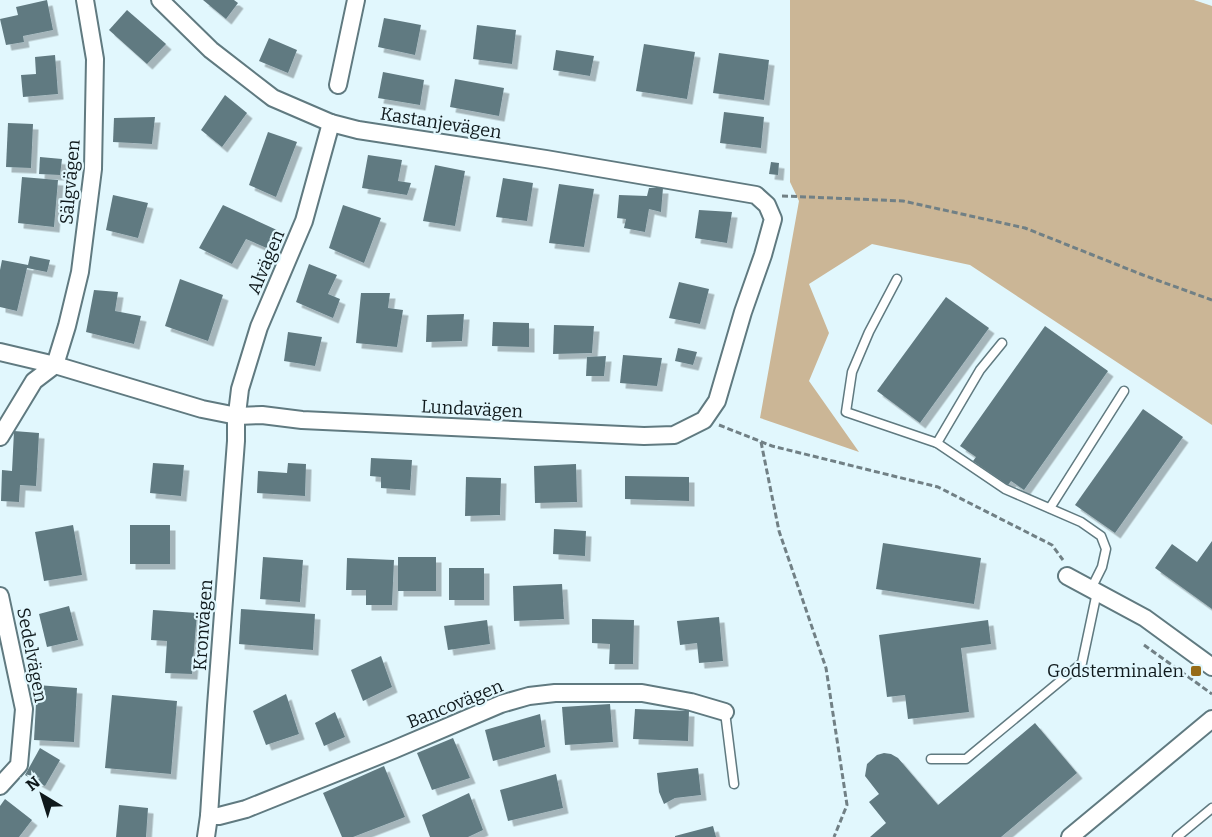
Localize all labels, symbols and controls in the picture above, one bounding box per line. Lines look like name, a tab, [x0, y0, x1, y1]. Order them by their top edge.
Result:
street label: Kastanjevägen	[379, 103, 504, 144]
street label: Sälgvägen	[55, 138, 85, 225]
street label: Alvägen	[243, 226, 290, 297]
street label: Lundavägen	[420, 395, 524, 423]
street label: Kronvägen	[189, 578, 217, 671]
street label: Sedelvägen	[12, 606, 52, 705]
place label: Godsterminalen	[1047, 660, 1185, 682]
marker: Godsterminalen	[1189, 664, 1203, 678]
street label: Bancovägen	[404, 675, 507, 733]
north arrow	[12, 765, 72, 825]
text: N	[22, 772, 44, 795]

